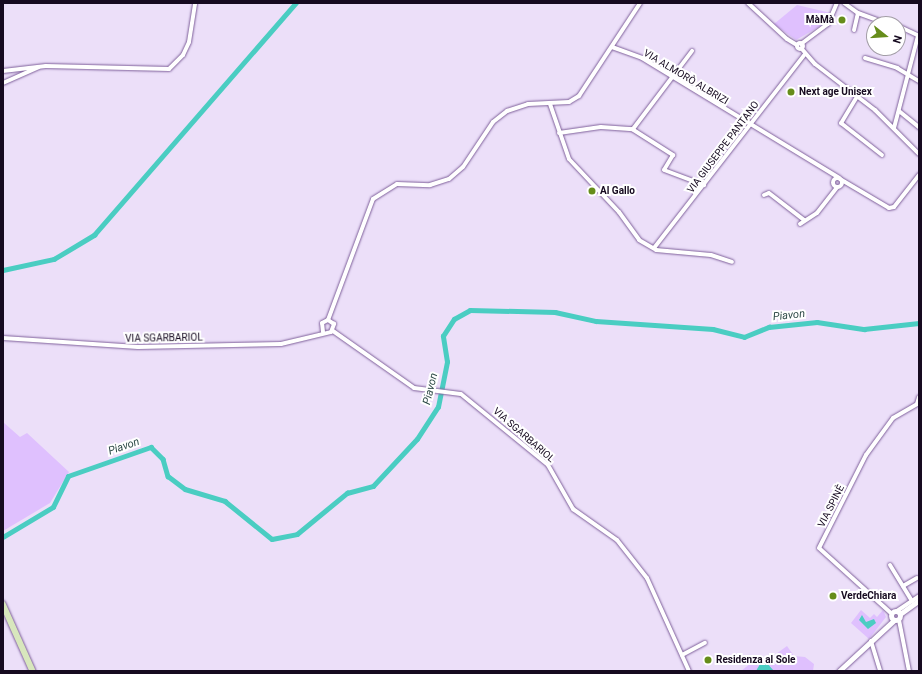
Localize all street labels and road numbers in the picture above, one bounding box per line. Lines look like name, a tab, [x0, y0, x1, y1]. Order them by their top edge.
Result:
street label: VIA ALMORÒ ALBRIZI	[641, 47, 731, 107]
street label: VIA GIUSEPPE PANTANO	[685, 99, 761, 195]
street label: VIA SGARBARIOL	[125, 331, 203, 345]
street label: VIA SGARBARIOL	[491, 405, 557, 465]
street label: VIA SPINÈ	[815, 483, 847, 529]

